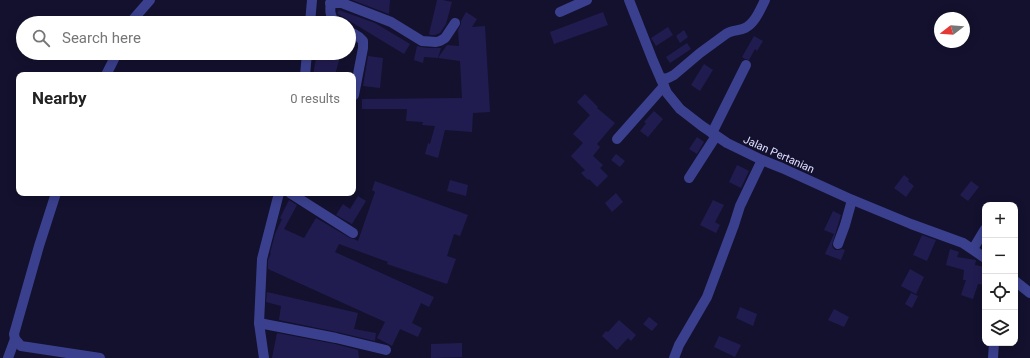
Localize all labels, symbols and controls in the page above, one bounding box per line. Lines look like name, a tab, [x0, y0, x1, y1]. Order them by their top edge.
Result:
north arrow	[934, 12, 970, 48]
search box	[16, 16, 356, 60]
icon: search	[30, 27, 52, 49]
text: Search here	[62, 29, 141, 47]
text: Nearby	[32, 88, 87, 108]
text: 0 results	[290, 91, 340, 106]
street label: Jalan Pertanian	[741, 133, 816, 176]
map controls	[982, 202, 1018, 346]
button: +	[982, 202, 1018, 238]
button: −	[982, 238, 1018, 274]
button: locate	[982, 274, 1018, 310]
button: layers	[982, 310, 1018, 346]

